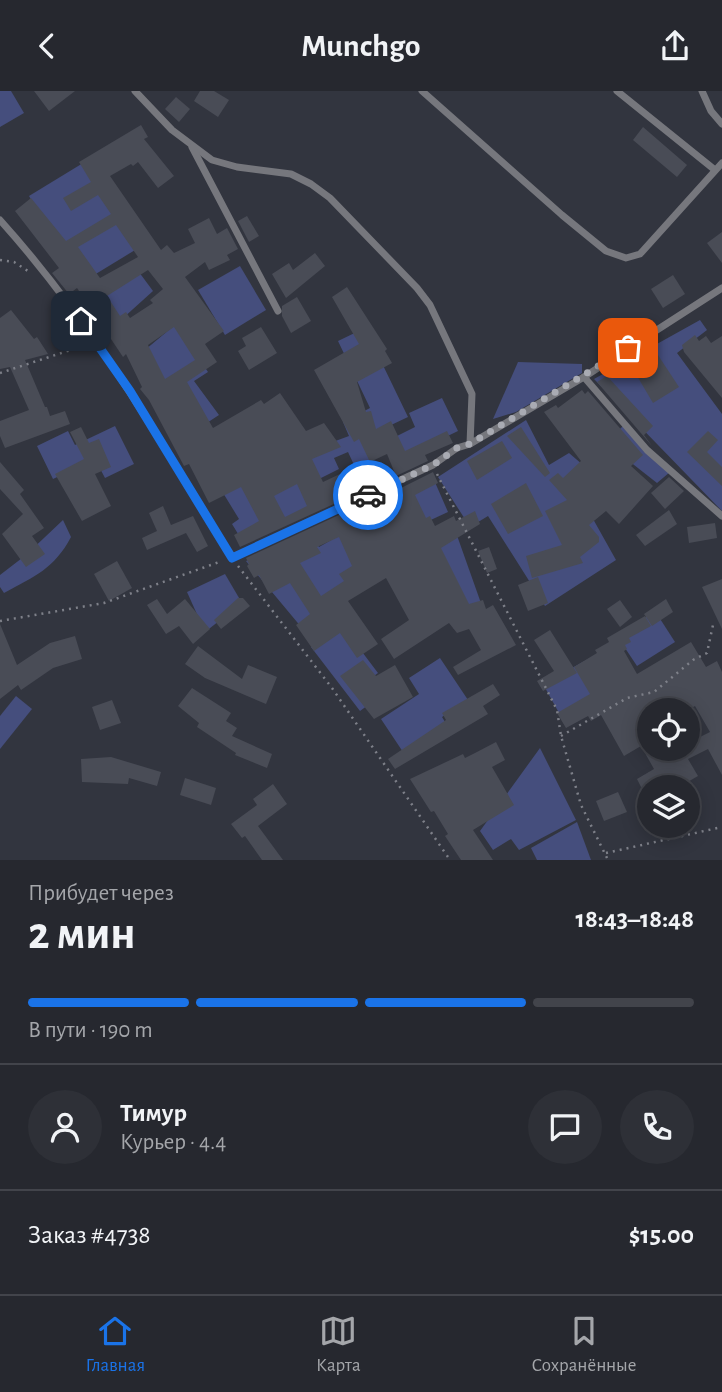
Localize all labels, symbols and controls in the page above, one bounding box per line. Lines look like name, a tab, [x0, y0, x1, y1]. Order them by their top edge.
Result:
icon: back	[28, 27, 66, 65]
icon: share	[656, 27, 694, 65]
text: Munchgo	[301, 30, 421, 62]
pin	[51, 291, 111, 351]
icon: home	[62, 302, 100, 340]
pin	[598, 318, 658, 378]
icon: bag	[609, 329, 647, 367]
courier	[333, 460, 403, 530]
icon: car	[349, 476, 387, 514]
map controls	[637, 698, 700, 838]
button: locate	[637, 698, 700, 761]
button: layers	[637, 775, 700, 838]
text: Прибудет через	[28, 882, 174, 905]
text: 18:43–18:48	[576, 906, 694, 932]
text: 2 мин	[28, 911, 136, 957]
text: В пути · 190 m	[28, 1019, 153, 1042]
button: person	[28, 1090, 102, 1164]
button: chat	[528, 1090, 602, 1164]
button: phone	[620, 1090, 694, 1164]
text: Тимур	[120, 1100, 187, 1126]
text: Курьер · 4.4	[120, 1131, 226, 1154]
text: Заказ #4738	[28, 1222, 151, 1248]
text: $15.00	[629, 1222, 694, 1248]
tab: Главная	[85, 1312, 145, 1377]
tab: Карта	[316, 1312, 361, 1377]
tab: Сохранённые	[532, 1312, 637, 1377]

